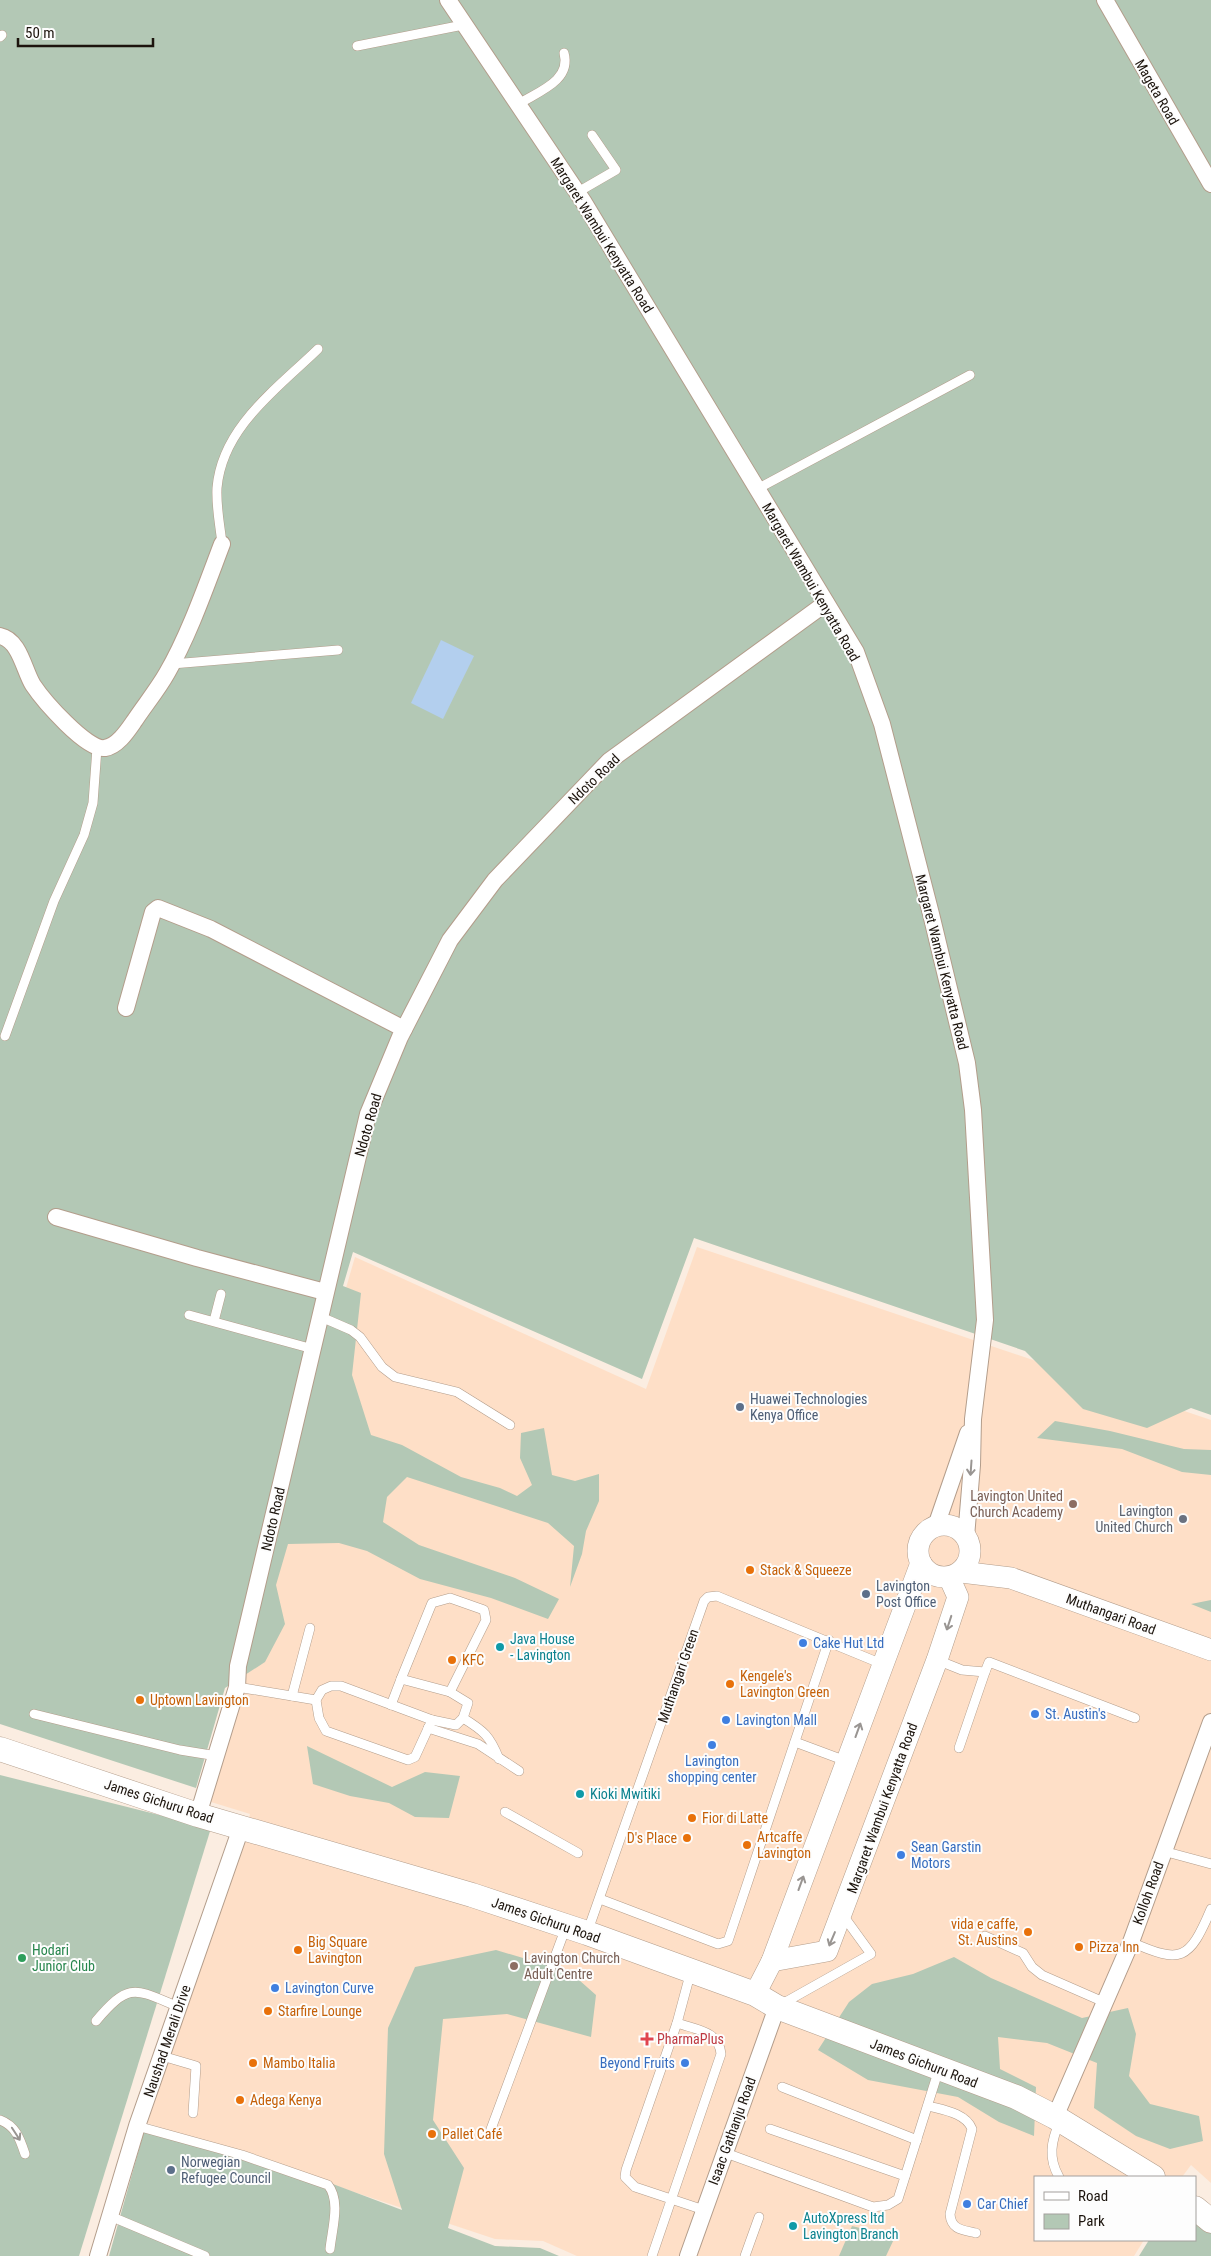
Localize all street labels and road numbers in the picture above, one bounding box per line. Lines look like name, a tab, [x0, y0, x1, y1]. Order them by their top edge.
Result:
street label: Mageta Road	[1132, 56, 1182, 128]
street label: Margaret Wambui Kenyatta Road	[547, 154, 657, 316]
street label: Margaret Wambui Kenyatta Road	[759, 500, 863, 664]
street label: Ndoto Road	[565, 751, 623, 807]
street label: Margaret Wambui Kenyatta Road	[912, 873, 972, 1051]
street label: Ndoto Road	[351, 1092, 385, 1158]
street label: Ndoto Road	[258, 1486, 288, 1552]
street label: Muthangari Road	[1064, 1590, 1158, 1638]
street label: Muthangari Green	[654, 1627, 702, 1725]
street label: Margaret Wambui Kenyatta Road	[844, 1720, 920, 1896]
street label: James Gichuru Road	[102, 1776, 216, 1826]
street label: Kolloh Road	[1129, 1859, 1167, 1927]
street label: James Gichuru Road	[489, 1894, 603, 1946]
street label: Naushad Merali Drive	[140, 1982, 194, 2099]
street label: James Gichuru Road	[868, 2035, 980, 2091]
street label: Isaac Gathanju Road	[705, 2075, 759, 2187]

